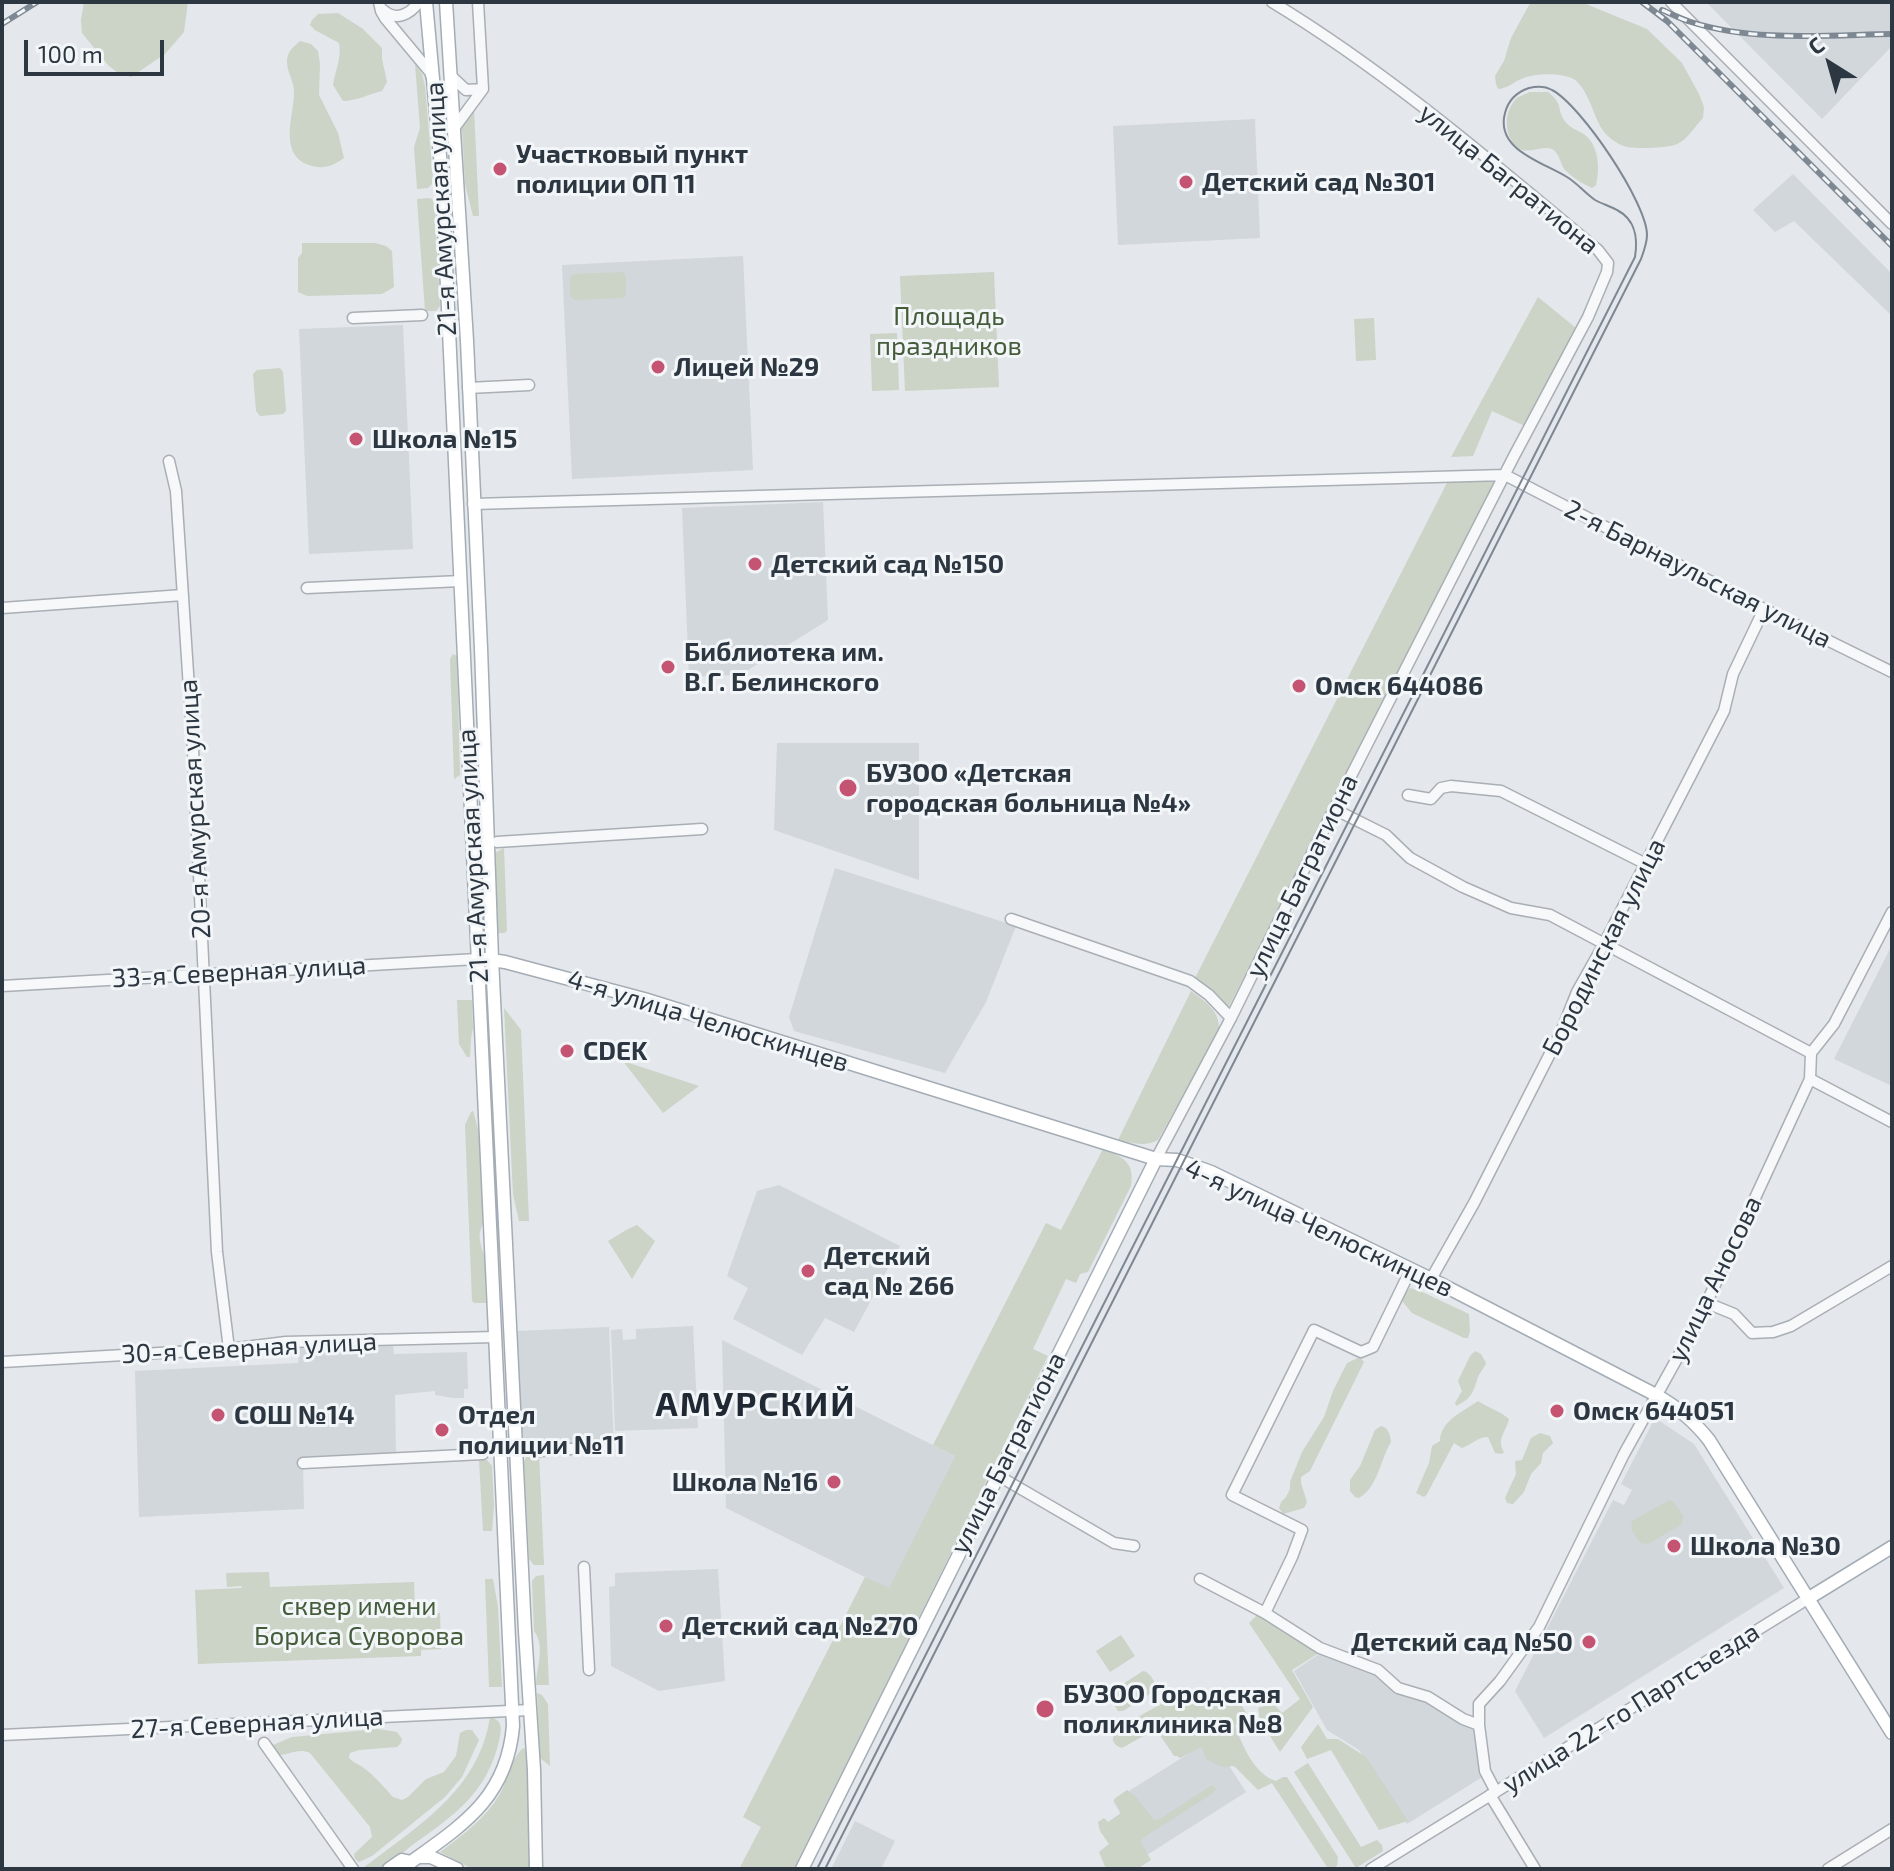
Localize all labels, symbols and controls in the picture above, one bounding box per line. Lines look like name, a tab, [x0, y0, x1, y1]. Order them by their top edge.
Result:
scale bar	[28, 24, 168, 74]
north arrow	[1790, 24, 1870, 104]
text: С	[1803, 31, 1829, 59]
text: 100 m	[38, 39, 103, 68]
street label: 21-я Амурская улица	[419, 81, 463, 337]
street label: улица Багратиона	[1413, 97, 1605, 261]
place label: Участковый пункт полиции ОП 11	[516, 138, 748, 200]
marker: Участковый пункт полиции ОП 11	[491, 160, 509, 178]
place label: Детский сад №301	[1202, 166, 1436, 198]
marker: Детский сад №301	[1177, 173, 1195, 191]
park label: Площадь праздников	[876, 300, 1022, 362]
place label: Лицей №29	[674, 351, 819, 383]
marker: Лицей №29	[649, 358, 667, 376]
place label: Школа №15	[372, 423, 517, 455]
marker: Школа №15	[347, 430, 365, 448]
street label: 2-я Барнаульская улица	[1559, 493, 1837, 655]
place label: Детский сад №150	[771, 548, 1004, 580]
marker: Детский сад №150	[746, 555, 764, 573]
place label: Библиотека им. В.Г. Белинского	[684, 636, 884, 698]
marker: Библиотека им. В.Г. Белинского	[659, 658, 677, 676]
place label: Омск 644086	[1315, 670, 1483, 702]
marker: Омск 644086	[1290, 677, 1308, 695]
street label: 20-я Амурская улица	[173, 678, 217, 940]
street label: 21-я Амурская улица	[451, 728, 495, 984]
place label: БУЗОО «Детская городская больница №4»	[866, 757, 1191, 818]
street label: улица Багратиона	[1239, 769, 1365, 983]
marker: БУЗОО «Детская городская больница №4»	[837, 777, 859, 799]
street label: Бородинская улица	[1536, 833, 1672, 1061]
street label: 33-я Северная улица	[111, 950, 367, 994]
street label: 4-я улица Челюскинцев	[564, 963, 852, 1079]
place label: CDEK	[583, 1035, 648, 1067]
marker: CDEK	[558, 1042, 576, 1060]
street label: 4-я улица Челюскинцев	[1180, 1152, 1458, 1304]
street label: улица Аносова	[1661, 1191, 1769, 1367]
place label: Детский сад № 266	[824, 1240, 954, 1302]
marker: Детский сад № 266	[799, 1262, 817, 1280]
street label: 30-я Северная улица	[120, 1326, 378, 1370]
street label: улица Багратиона	[944, 1347, 1072, 1559]
district label: АМУРСКИЙ	[656, 1385, 856, 1425]
place label: Омск 644051	[1573, 1395, 1735, 1427]
place label: СОШ №14	[234, 1399, 354, 1431]
place label: Отдел полиции №11	[458, 1399, 625, 1460]
marker: Омск 644051	[1548, 1402, 1566, 1420]
marker: СОШ №14	[209, 1406, 227, 1424]
marker: Отдел полиции №11	[433, 1421, 451, 1439]
place label: Школа №16	[672, 1466, 818, 1498]
marker: Школа №16	[825, 1473, 843, 1491]
place label: Школа №30	[1690, 1530, 1841, 1562]
marker: Школа №30	[1665, 1537, 1683, 1555]
park label: сквер имени Бориса Суворова	[254, 1590, 464, 1652]
place label: Детский сад №270	[682, 1610, 918, 1642]
street label: улица 22-го Партсъезда	[1497, 1616, 1765, 1800]
marker: Детский сад №270	[657, 1617, 675, 1635]
place label: Детский сад №50	[1351, 1626, 1573, 1658]
marker: Детский сад №50	[1580, 1633, 1598, 1651]
place label: БУЗОО Городская поликлиника №8	[1063, 1678, 1283, 1740]
marker: БУЗОО Городская поликлиника №8	[1034, 1698, 1056, 1720]
street label: 27-я Северная улица	[130, 1701, 384, 1745]

